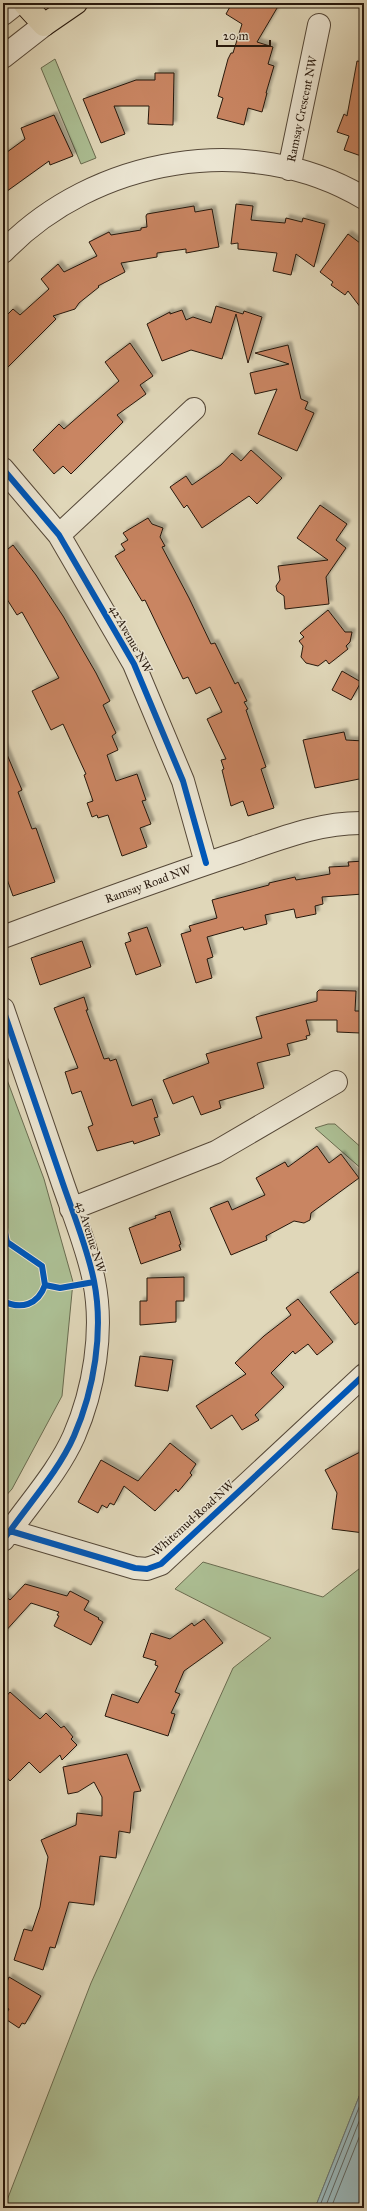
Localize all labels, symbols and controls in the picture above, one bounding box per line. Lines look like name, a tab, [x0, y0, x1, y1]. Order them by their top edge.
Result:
scale bar	[217, 22, 270, 48]
text: 20 m	[223, 29, 249, 43]
street label: Ramsay Crescent NW	[284, 54, 320, 163]
street label: 42 Avenue NW	[107, 603, 156, 676]
street label: Ramsay Road NW	[103, 862, 194, 906]
street label: 43 Avenue NW	[73, 1199, 109, 1275]
street label: Whitemud Road NW	[149, 1477, 237, 1558]

